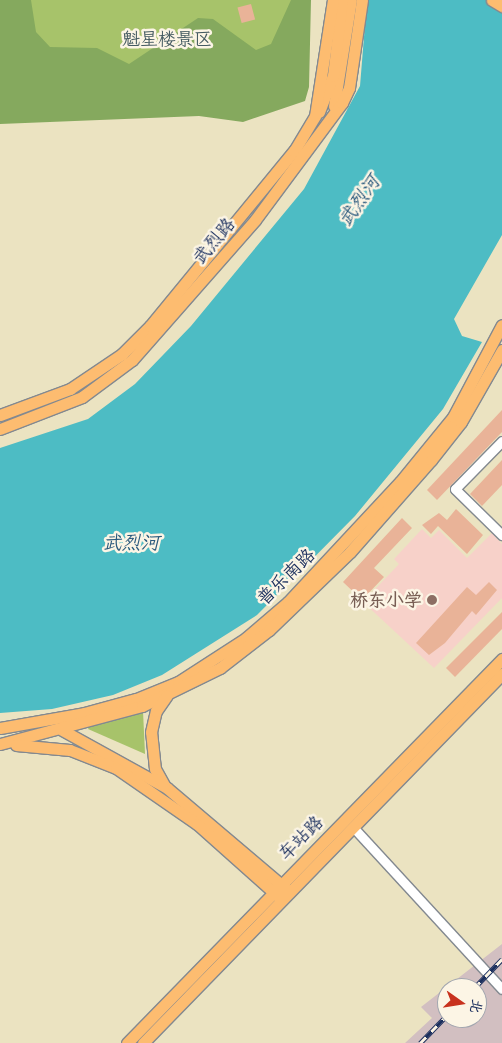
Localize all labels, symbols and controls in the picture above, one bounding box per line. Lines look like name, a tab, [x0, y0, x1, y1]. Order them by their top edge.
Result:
park label: 魁星楼景区	[122, 28, 212, 50]
water label: 武烈河	[333, 171, 385, 231]
street label: 武烈路	[188, 213, 240, 269]
water label: 武烈河	[103, 532, 159, 554]
street label: 普乐南路	[253, 544, 319, 610]
place label: 桥东小学	[350, 589, 422, 611]
marker: 桥东小学	[426, 594, 438, 606]
street label: 车站路	[274, 811, 328, 865]
north arrow	[437, 978, 487, 1028]
text: 北	[462, 997, 490, 1016]

